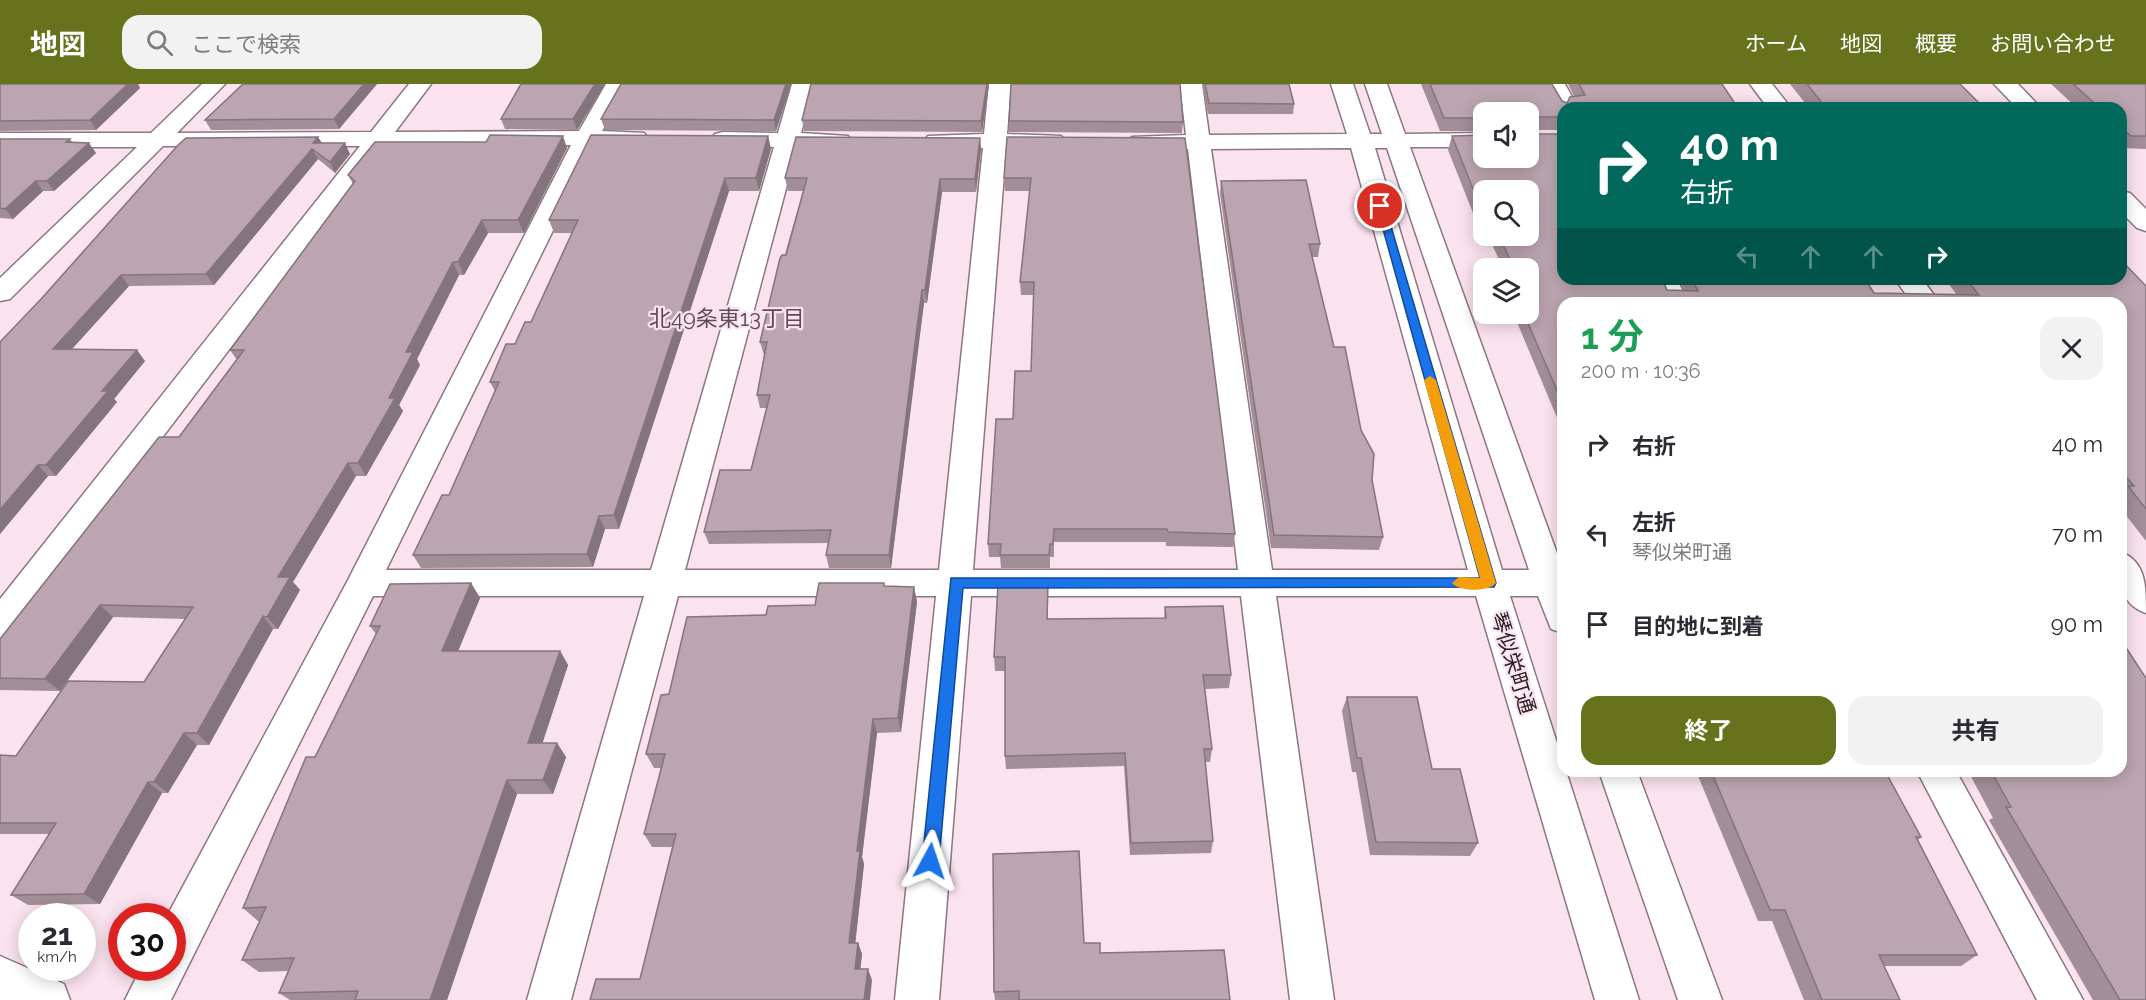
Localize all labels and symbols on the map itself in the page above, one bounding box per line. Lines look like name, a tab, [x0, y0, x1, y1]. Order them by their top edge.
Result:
pin	[1354, 180, 1405, 231]
district label: 北49条東13丁目	[649, 305, 805, 331]
street label: 琴似栄町通	[1486, 609, 1541, 717]
position arrow	[898, 829, 962, 893]
speed limit sign: 30	[108, 903, 186, 981]

